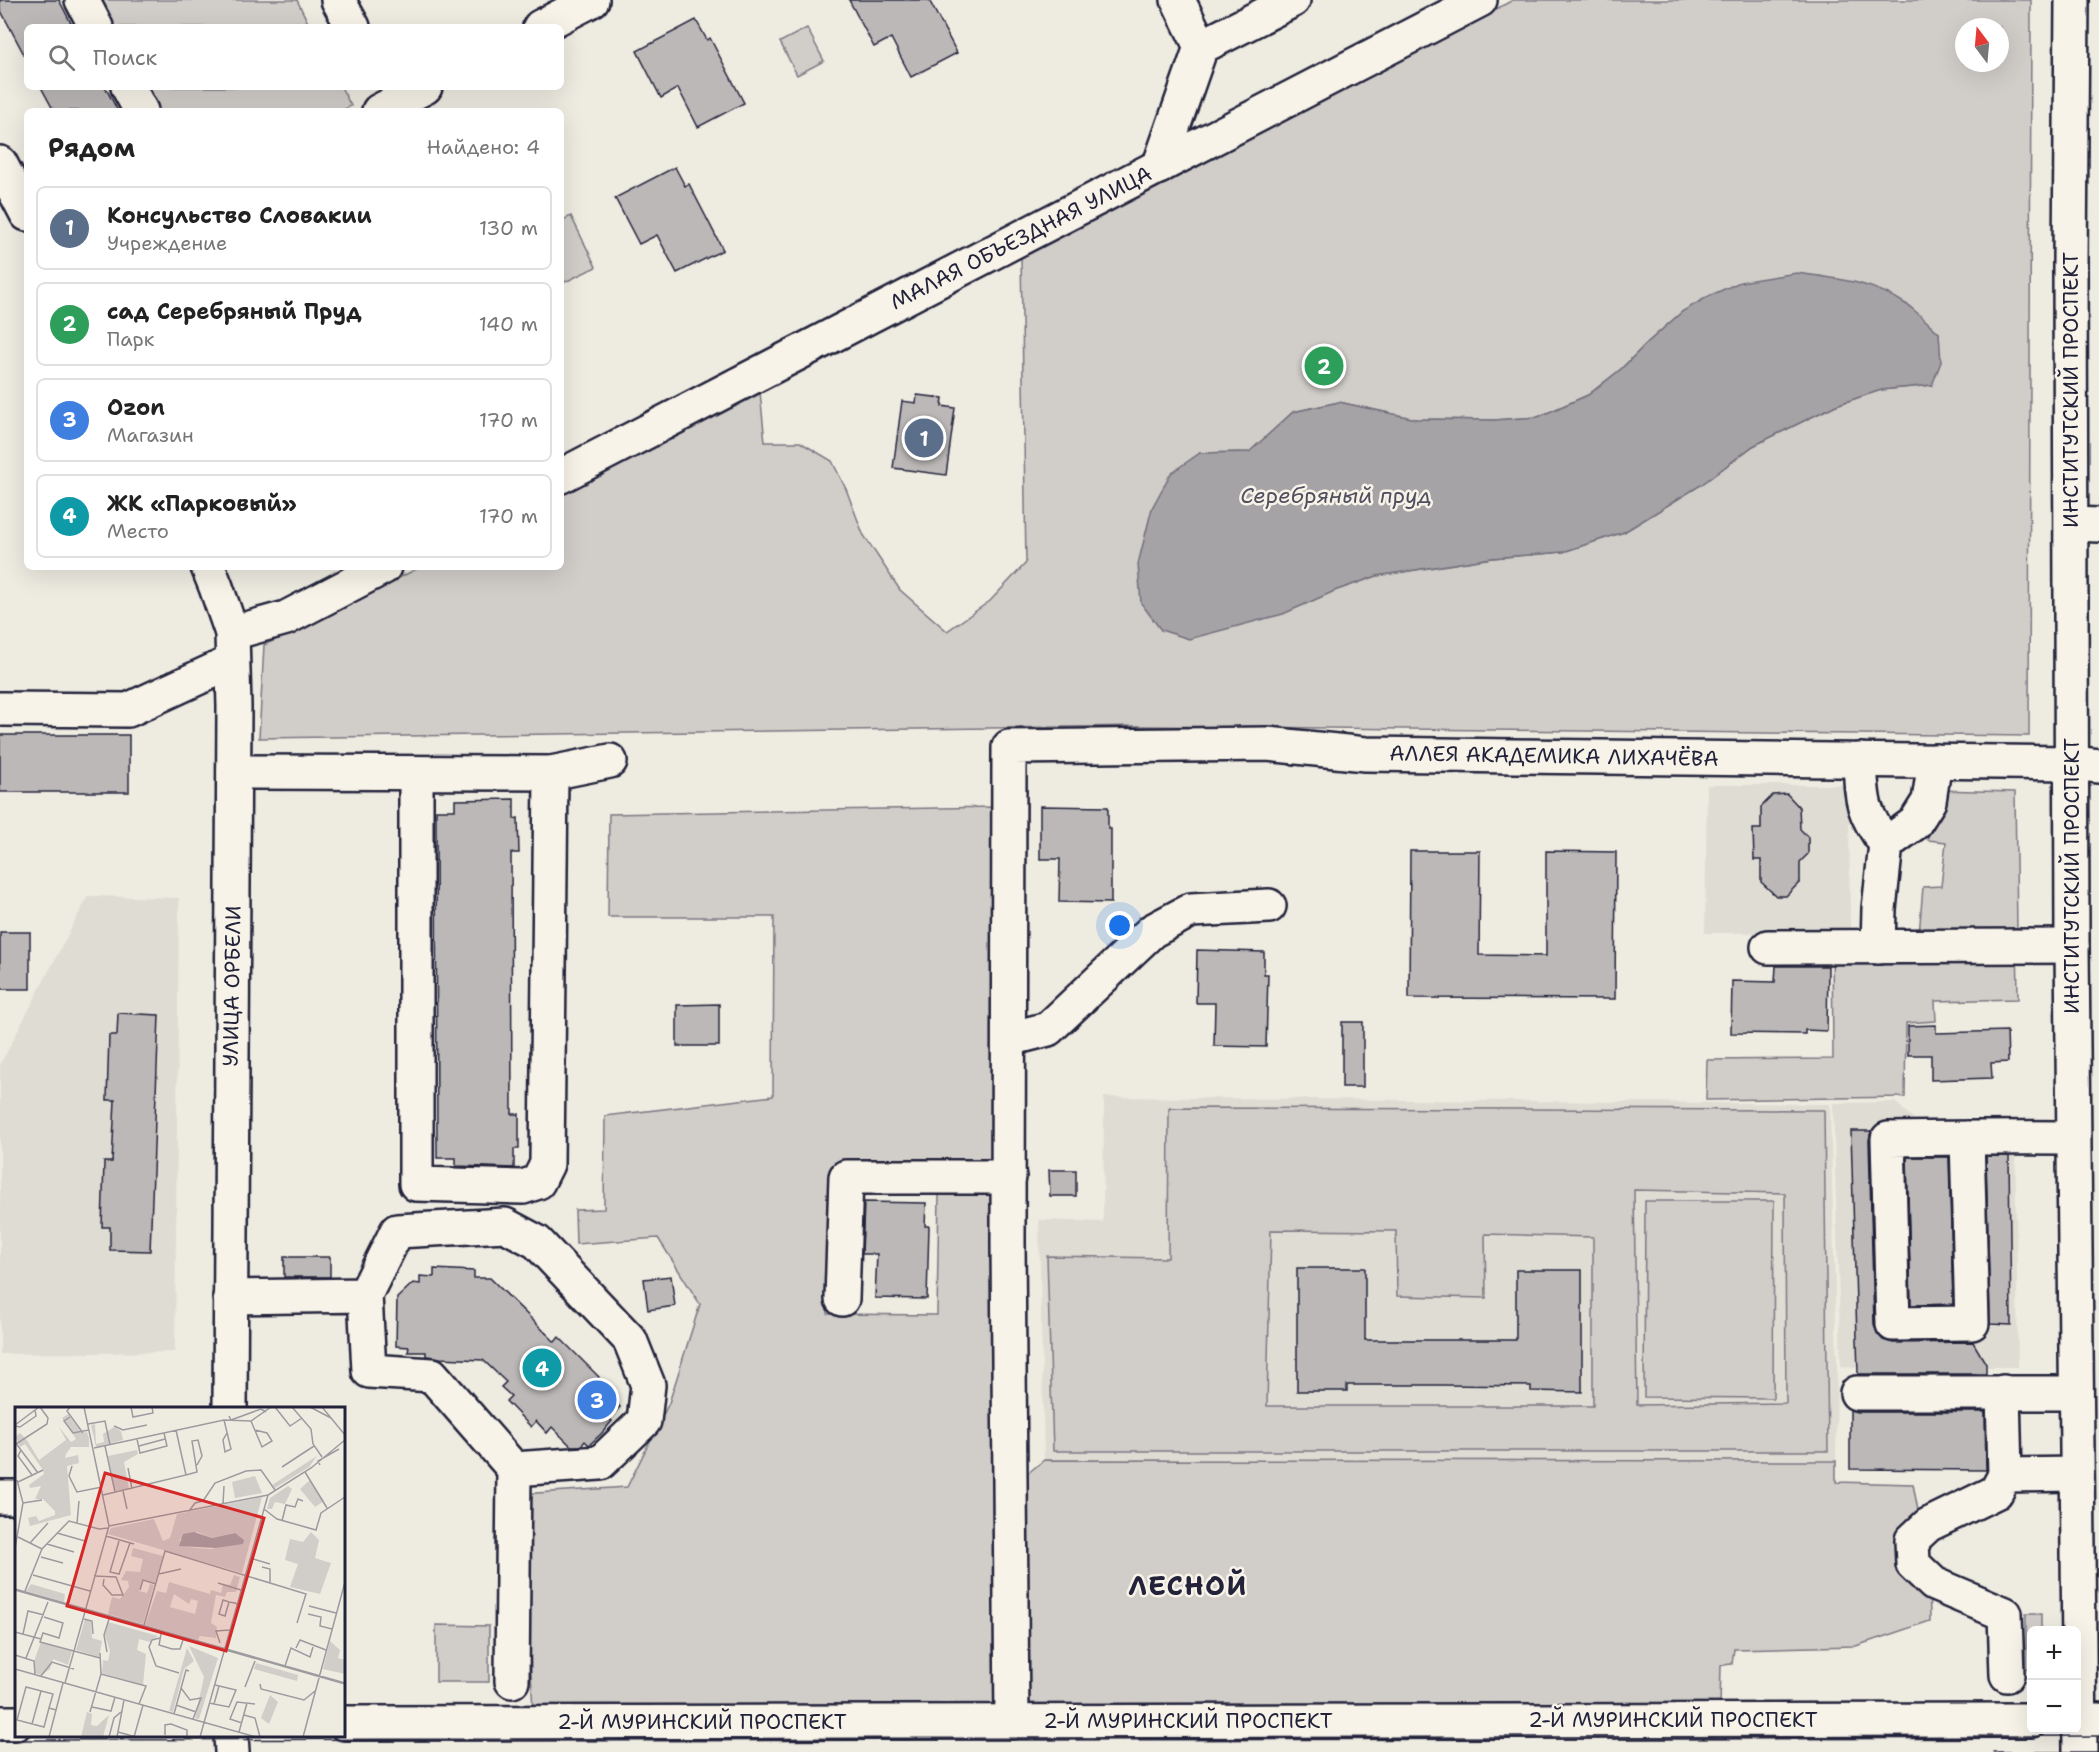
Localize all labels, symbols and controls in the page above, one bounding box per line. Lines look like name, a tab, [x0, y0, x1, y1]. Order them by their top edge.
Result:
north arrow	[1955, 18, 2009, 72]
search box	[24, 24, 564, 90]
icon: search	[45, 41, 78, 74]
text: Поиск	[93, 43, 157, 72]
text: Рядом	[48, 130, 135, 165]
text: Найдено: 4	[427, 134, 540, 160]
street label: МАЛАЯ ОБЪЕЗДНАЯ УЛИЦА	[885, 160, 1157, 316]
text: Консульство Словакии	[107, 201, 372, 230]
text: 1	[65, 215, 74, 241]
text: 130 m	[479, 215, 538, 241]
text: Учреждение	[107, 230, 227, 256]
street label: ИНСТИТУТСКИЙ ПРОСПЕКТ	[2057, 252, 2085, 528]
text: сад Серебряный Пруд	[107, 297, 362, 326]
text: 2	[63, 311, 77, 337]
text: 140 m	[479, 311, 538, 337]
text: Парк	[107, 326, 154, 352]
pin: 2	[1304, 344, 1344, 388]
text: Ozon	[107, 393, 165, 422]
text: 3	[63, 407, 77, 433]
text: 170 m	[479, 407, 538, 433]
pin: 1	[904, 416, 944, 460]
text: Магазин	[107, 422, 194, 448]
water label: Серебряный пруд	[1240, 481, 1432, 510]
text: ЖК «Парковый»	[107, 489, 297, 518]
text: 4	[63, 503, 77, 529]
text: 170 m	[479, 503, 538, 529]
text: Место	[107, 518, 169, 544]
street label: ИНСТИТУТСКИЙ ПРОСПЕКТ	[2058, 738, 2086, 1014]
street label: АЛЛЕЯ АКАДЕМИКА ЛИХАЧЁВА	[1389, 739, 1719, 773]
street label: УЛИЦА ОРБЕЛИ	[217, 905, 247, 1067]
your location	[1105, 911, 1134, 940]
pin: 4	[522, 1346, 562, 1390]
pin: 3	[578, 1378, 616, 1422]
inset map	[15, 1407, 345, 1737]
district label: ЛЕСНОЙ	[1128, 1567, 1248, 1604]
map controls	[2027, 1626, 2081, 1734]
button: +	[2027, 1626, 2081, 1680]
button: −	[2027, 1680, 2081, 1734]
street label: 2-Й МУРИНСКИЙ ПРОСПЕКТ	[1528, 1706, 1818, 1734]
street label: 2-Й МУРИНСКИЙ ПРОСПЕКТ	[1043, 1707, 1333, 1735]
street label: 2-Й МУРИНСКИЙ ПРОСПЕКТ	[557, 1708, 847, 1736]

